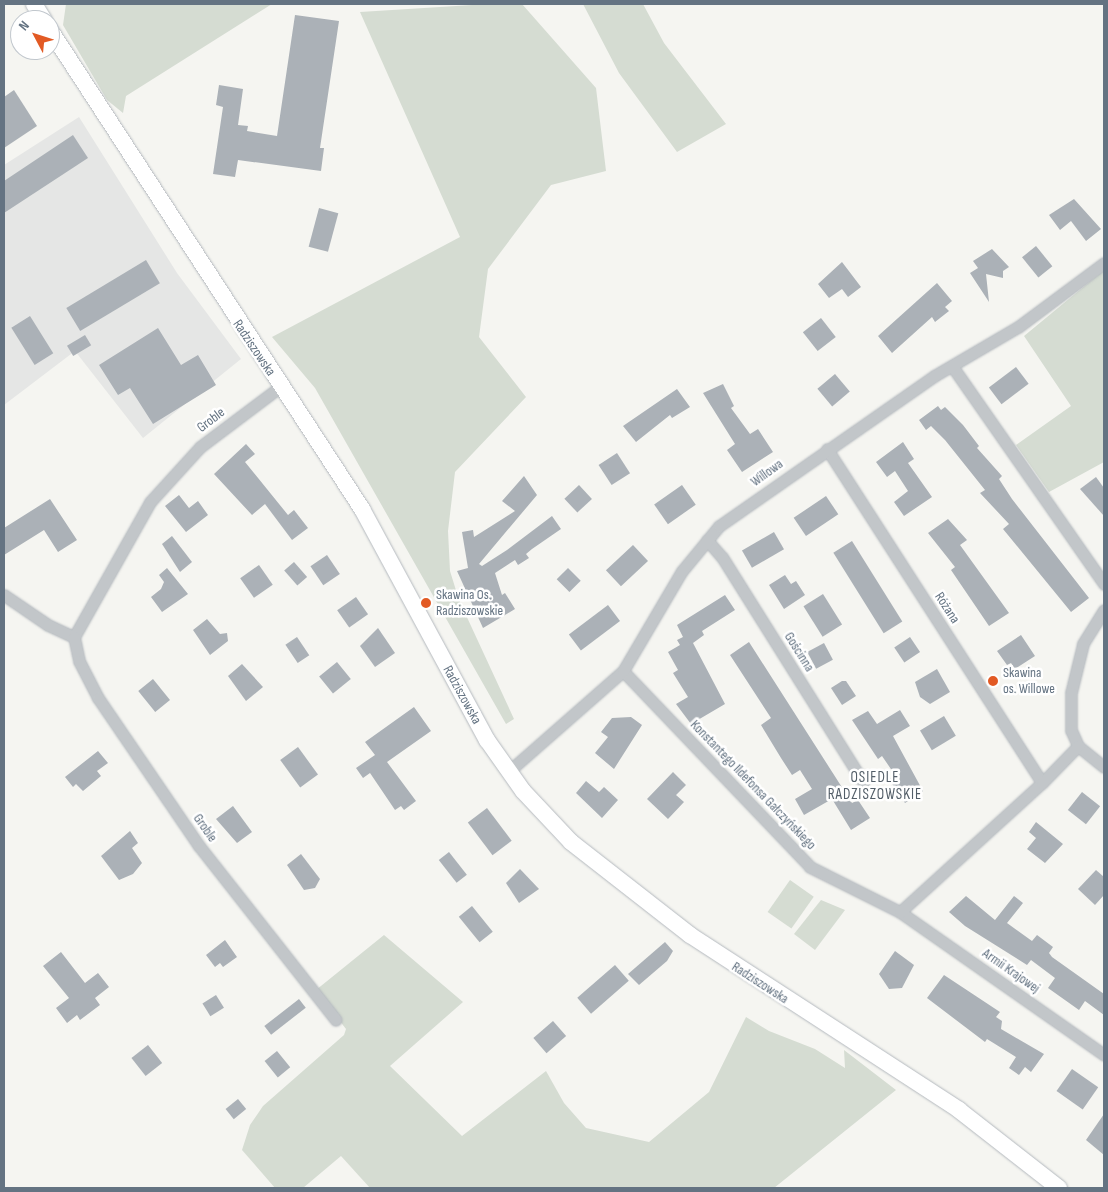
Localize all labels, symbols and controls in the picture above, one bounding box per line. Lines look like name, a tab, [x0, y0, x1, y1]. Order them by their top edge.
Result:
north arrow	[10, 10, 60, 60]
text: N	[15, 17, 33, 34]
street label: Radziszowska	[229, 317, 279, 379]
street label: Groble	[194, 404, 228, 436]
street label: Willowa	[748, 456, 786, 490]
place label: Skawina Os. Radziszowskie	[436, 587, 503, 620]
street label: Różana	[931, 589, 963, 627]
marker: Skawina Os. Radziszowskie	[420, 597, 432, 609]
street label: Gościnna	[780, 629, 818, 675]
street label: Radziszowska	[439, 663, 485, 727]
place label: Skawina os. Willowe	[1003, 665, 1055, 698]
marker: Skawina os. Willowe	[987, 675, 999, 687]
street label: Konstantego Ildefonsa Gałczyńskiego	[687, 717, 819, 853]
district label: OSIEDLE RADZISZOWSKIE	[826, 768, 924, 803]
street label: Groble	[189, 811, 221, 845]
street label: Armii Krajowej	[979, 945, 1043, 997]
street label: Radziszowska	[729, 958, 791, 1008]

